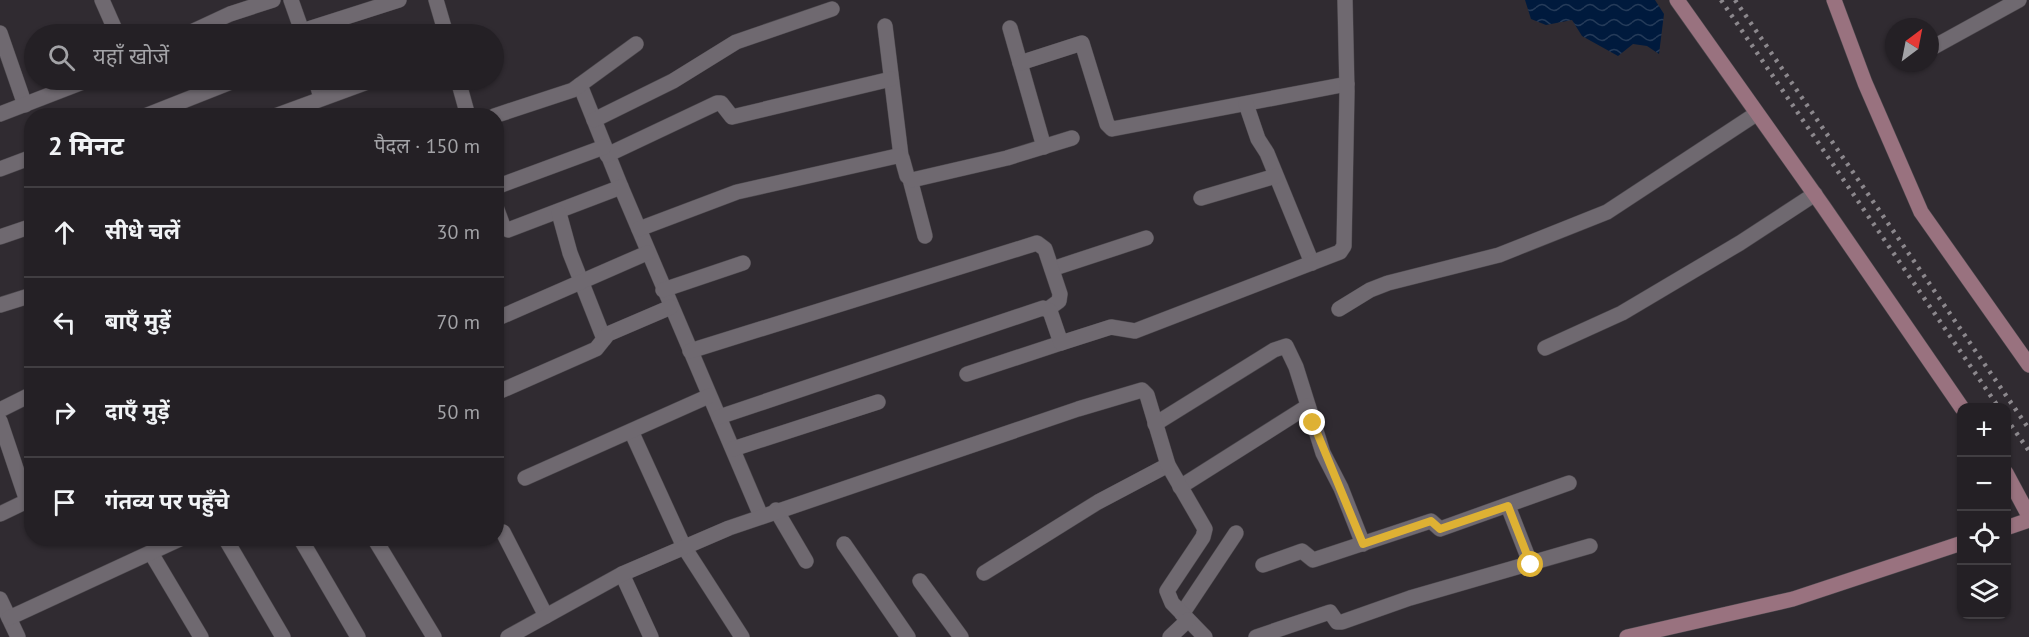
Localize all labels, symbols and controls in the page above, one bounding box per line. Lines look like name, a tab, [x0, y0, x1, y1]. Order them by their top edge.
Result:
north arrow	[1885, 18, 1939, 72]
search box	[24, 24, 504, 90]
icon: search	[45, 41, 78, 74]
text: यहाँ खोजें	[93, 42, 169, 70]
text: 2 मिनट	[48, 129, 124, 162]
text: पैदल · 150 m	[374, 133, 480, 159]
icon: ahead	[48, 216, 81, 249]
text: सीधे चलें	[105, 217, 180, 245]
text: 30 m	[437, 219, 480, 245]
icon: left	[48, 306, 81, 339]
text: बाएँ मुड़ें	[105, 307, 171, 335]
text: 70 m	[437, 309, 480, 335]
icon: right	[48, 396, 81, 429]
text: दाएँ मुड़ें	[105, 397, 170, 425]
text: 50 m	[437, 399, 480, 425]
map controls	[1957, 403, 2011, 619]
button: +	[1957, 403, 2011, 457]
route end	[1299, 409, 1325, 435]
button: −	[1957, 457, 2011, 511]
icon: arrive	[48, 486, 81, 519]
text: गंतव्य पर पहुँचे	[105, 487, 229, 515]
button: locate	[1957, 511, 2011, 565]
route start	[1517, 551, 1543, 577]
button: layers	[1957, 565, 2011, 619]

